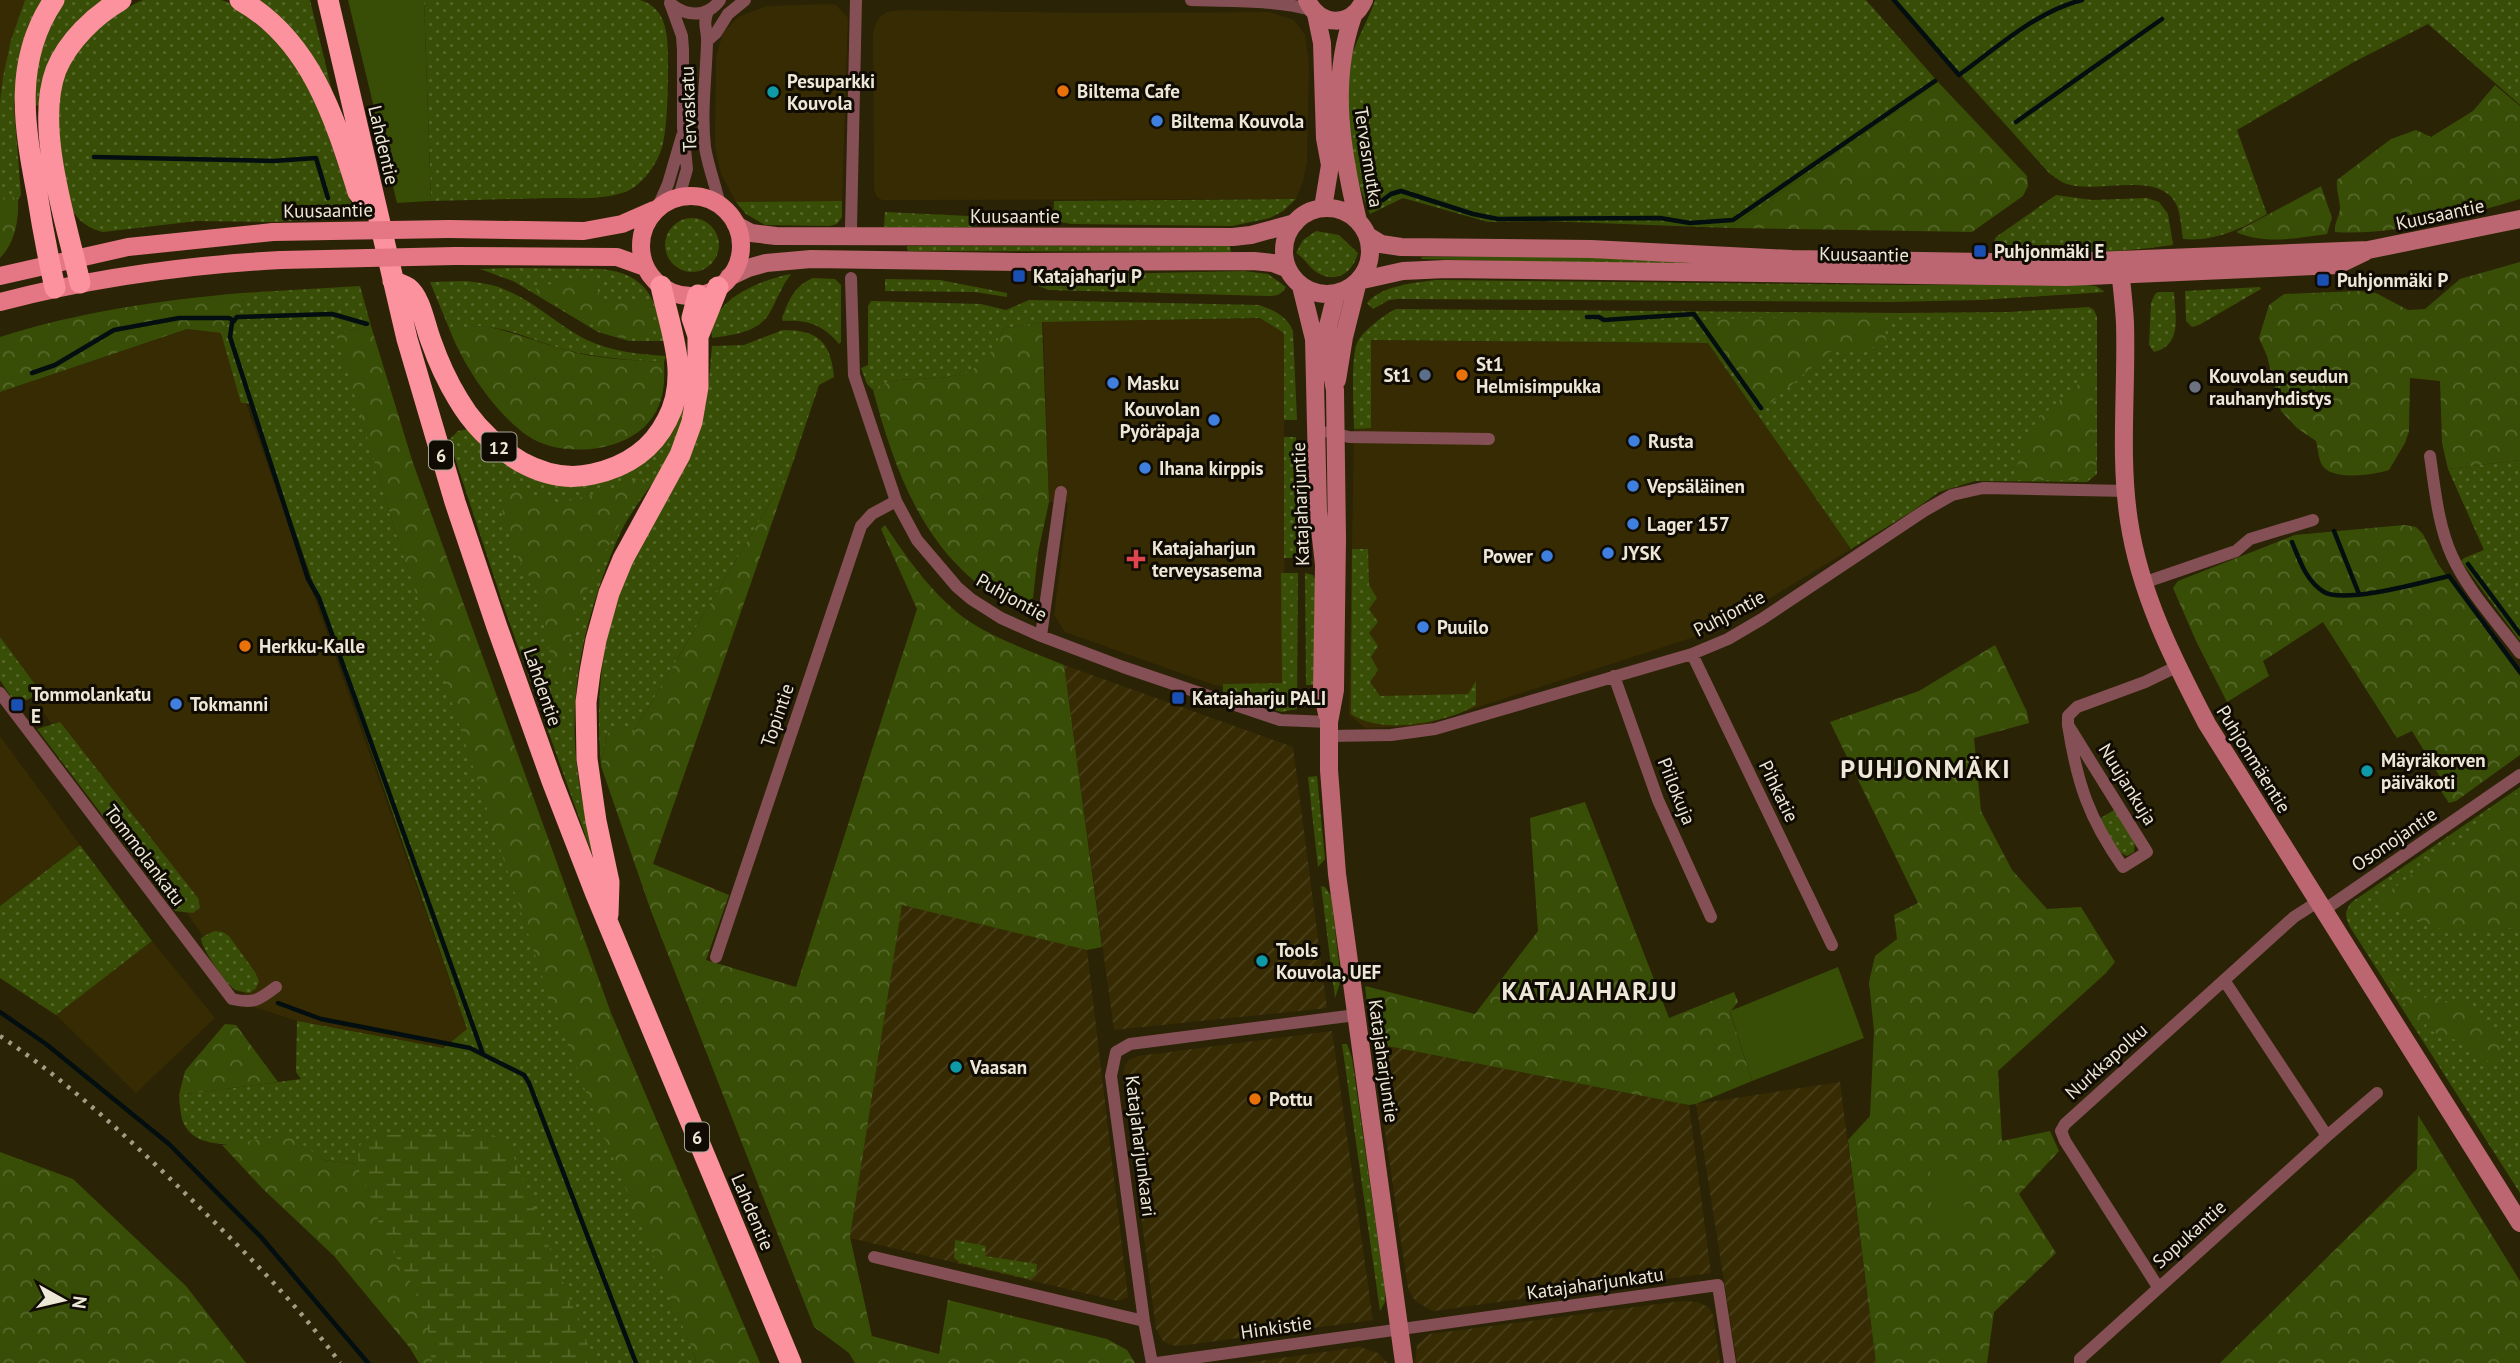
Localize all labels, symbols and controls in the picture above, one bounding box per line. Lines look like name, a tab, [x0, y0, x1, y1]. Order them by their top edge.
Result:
street label: Tervaskatu	[675, 66, 701, 152]
place label: Pesuparkki Kouvola	[787, 69, 875, 115]
place label: Biltema Cafe	[1077, 79, 1180, 103]
marker: Biltema Cafe	[1055, 83, 1071, 99]
marker: Pesuparkki Kouvola	[765, 84, 781, 100]
street label: Lahdentie	[363, 103, 405, 187]
street label: Tervasmutka	[1349, 105, 1389, 209]
place label: Biltema Kouvola	[1171, 109, 1304, 133]
marker: Biltema Kouvola	[1149, 113, 1165, 129]
street label: Kuusaantie	[2394, 193, 2486, 235]
street label: Kuusaantie	[283, 197, 373, 223]
street label: Kuusaantie	[970, 204, 1060, 228]
place label: Puhjonmäki E	[1994, 239, 2105, 263]
street label: Kuusaantie	[1819, 241, 1909, 267]
marker: Puhjonmäki E	[1972, 243, 1988, 259]
place label: Katajaharju P	[1033, 264, 1142, 288]
marker: Katajaharju P	[1011, 268, 1027, 284]
place label: Puhjonmäki P	[2337, 268, 2449, 292]
marker: Puhjonmäki P	[2315, 272, 2331, 288]
place label: St1 Helmisimpukka	[1476, 352, 1601, 398]
place label: St1	[1384, 363, 1411, 387]
place label: Kouvolan seudun rauhanyhdistys	[2209, 364, 2348, 410]
marker: St1	[1417, 367, 1433, 383]
marker: St1 Helmisimpukka	[1454, 367, 1470, 383]
place label: Masku	[1127, 371, 1179, 395]
marker: Masku	[1105, 375, 1121, 391]
marker: Kouvolan seudun rauhanyhdistys	[2187, 379, 2203, 395]
place label: Kouvolan Pyöräpaja	[1120, 397, 1200, 443]
marker: Kouvolan Pyöräpaja	[1206, 412, 1222, 428]
place label: Rusta	[1648, 429, 1694, 453]
road number: 12	[482, 432, 516, 462]
marker: Rusta	[1626, 433, 1642, 449]
road number: 6	[429, 440, 453, 470]
street label: Katajaharjuntie	[1286, 442, 1314, 566]
place label: Ihana kirppis	[1159, 456, 1264, 480]
marker: Ihana kirppis	[1137, 460, 1153, 476]
place label: Vepsäläinen	[1646, 474, 1745, 498]
marker: Vepsäläinen	[1625, 478, 1641, 494]
place label: Lager 157	[1647, 512, 1730, 536]
marker: Lager 157	[1625, 516, 1641, 532]
place label: Katajaharjun terveysasema	[1152, 536, 1262, 582]
place label: JYSK	[1621, 541, 1662, 565]
place label: Power	[1483, 544, 1533, 568]
marker: JYSK	[1600, 545, 1616, 561]
marker: Power	[1539, 548, 1555, 564]
marker: Katajaharjun terveysasema	[1126, 549, 1146, 569]
street label: Puhjontie	[972, 568, 1052, 626]
street label: Puhjontie	[1689, 584, 1769, 642]
place label: Puuilo	[1437, 615, 1489, 639]
marker: Puuilo	[1415, 619, 1431, 635]
place label: Herkku-Kalle	[259, 634, 365, 658]
marker: Herkku-Kalle	[237, 638, 253, 654]
street label: Lahdentie	[519, 645, 567, 729]
street label: Topintie	[755, 680, 799, 750]
place label: Tommolankatu E	[31, 682, 151, 728]
place label: Katajaharju PALI	[1192, 686, 1326, 710]
marker: Katajaharju PALI	[1170, 690, 1186, 706]
place label: Tokmanni	[190, 692, 268, 716]
marker: Tokmanni	[168, 696, 184, 712]
marker: Tommolankatu E	[9, 697, 25, 713]
street label: Puhjonmäentie	[2211, 701, 2297, 817]
street label: Nuujankuja	[2093, 739, 2163, 829]
place label: Mäyräkorven päiväkoti	[2381, 748, 2486, 794]
district label: PUHJONMÄKI	[1840, 752, 2012, 785]
street label: Piilokuja	[1653, 754, 1701, 828]
street label: Pihkatie	[1754, 756, 1804, 826]
marker: Mäyräkorven päiväkoti	[2359, 763, 2375, 779]
street label: Tommolankatu	[99, 800, 191, 910]
street label: Osonojantie	[2347, 802, 2441, 876]
place label: Tools Kouvola, UEF	[1276, 938, 1382, 984]
marker: Tools Kouvola, UEF	[1254, 953, 1270, 969]
district label: KATAJAHARJU	[1501, 974, 1679, 1007]
street label: Katajaharjuntie	[1363, 998, 1405, 1124]
street label: Nurkkapolku	[2060, 1018, 2152, 1104]
place label: Vaasan	[969, 1055, 1027, 1079]
marker: Vaasan	[948, 1059, 964, 1075]
street label: Katajaharjunkaari	[1120, 1074, 1162, 1218]
place label: Pottu	[1269, 1087, 1313, 1111]
marker: Pottu	[1247, 1091, 1263, 1107]
road number: 6	[685, 1122, 709, 1152]
street label: Lahdentie	[726, 1170, 780, 1254]
street label: Sopukantie	[2147, 1195, 2231, 1273]
street label: Katajaharjunkatu	[1525, 1262, 1665, 1304]
north arrow	[28, 1265, 98, 1335]
text: N	[67, 1295, 93, 1310]
street label: Hinkistie	[1239, 1310, 1313, 1344]

